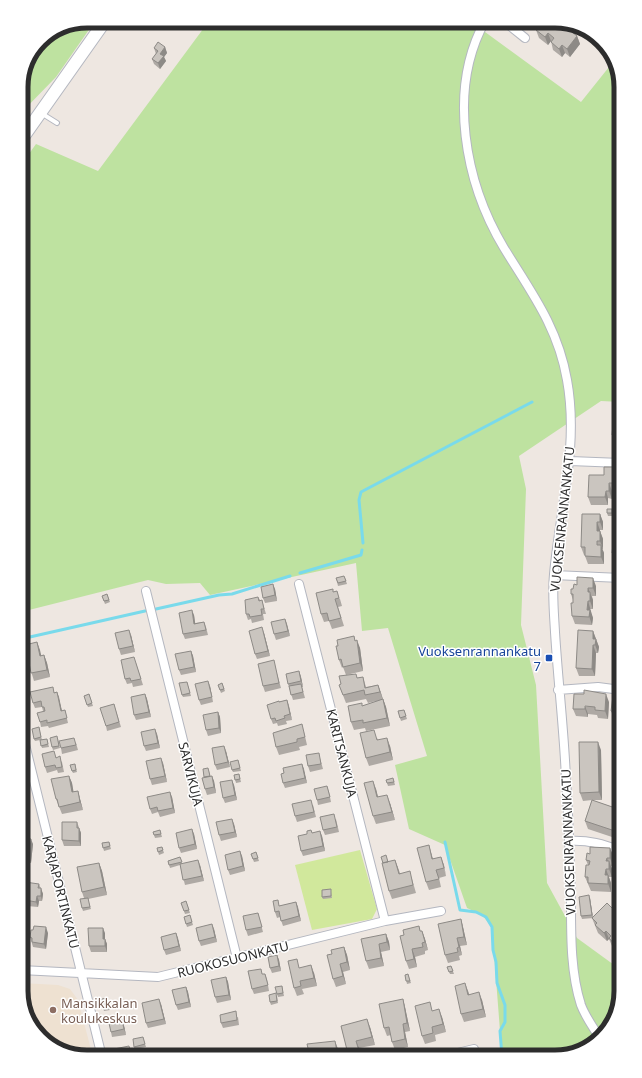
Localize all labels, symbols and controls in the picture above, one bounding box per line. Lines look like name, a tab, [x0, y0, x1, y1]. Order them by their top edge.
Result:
street label: VUOKSENRANNANKATU	[545, 445, 579, 593]
place label: Vuoksenrannankatu 7	[418, 642, 541, 675]
marker: Vuoksenrannankatu 7	[544, 653, 554, 663]
street label: KARITSANKUJA	[322, 707, 362, 800]
street label: SARVIKUJA	[174, 740, 208, 808]
street label: VUOKSENRANNANKATU	[556, 769, 580, 915]
street label: KARJAPORTINKATU	[38, 834, 84, 950]
street label: RUOKOSUONKATU	[175, 936, 291, 982]
place label: Mansikkalan koulukeskus	[61, 994, 138, 1027]
marker: Mansikkalan koulukeskus	[48, 1005, 58, 1015]

